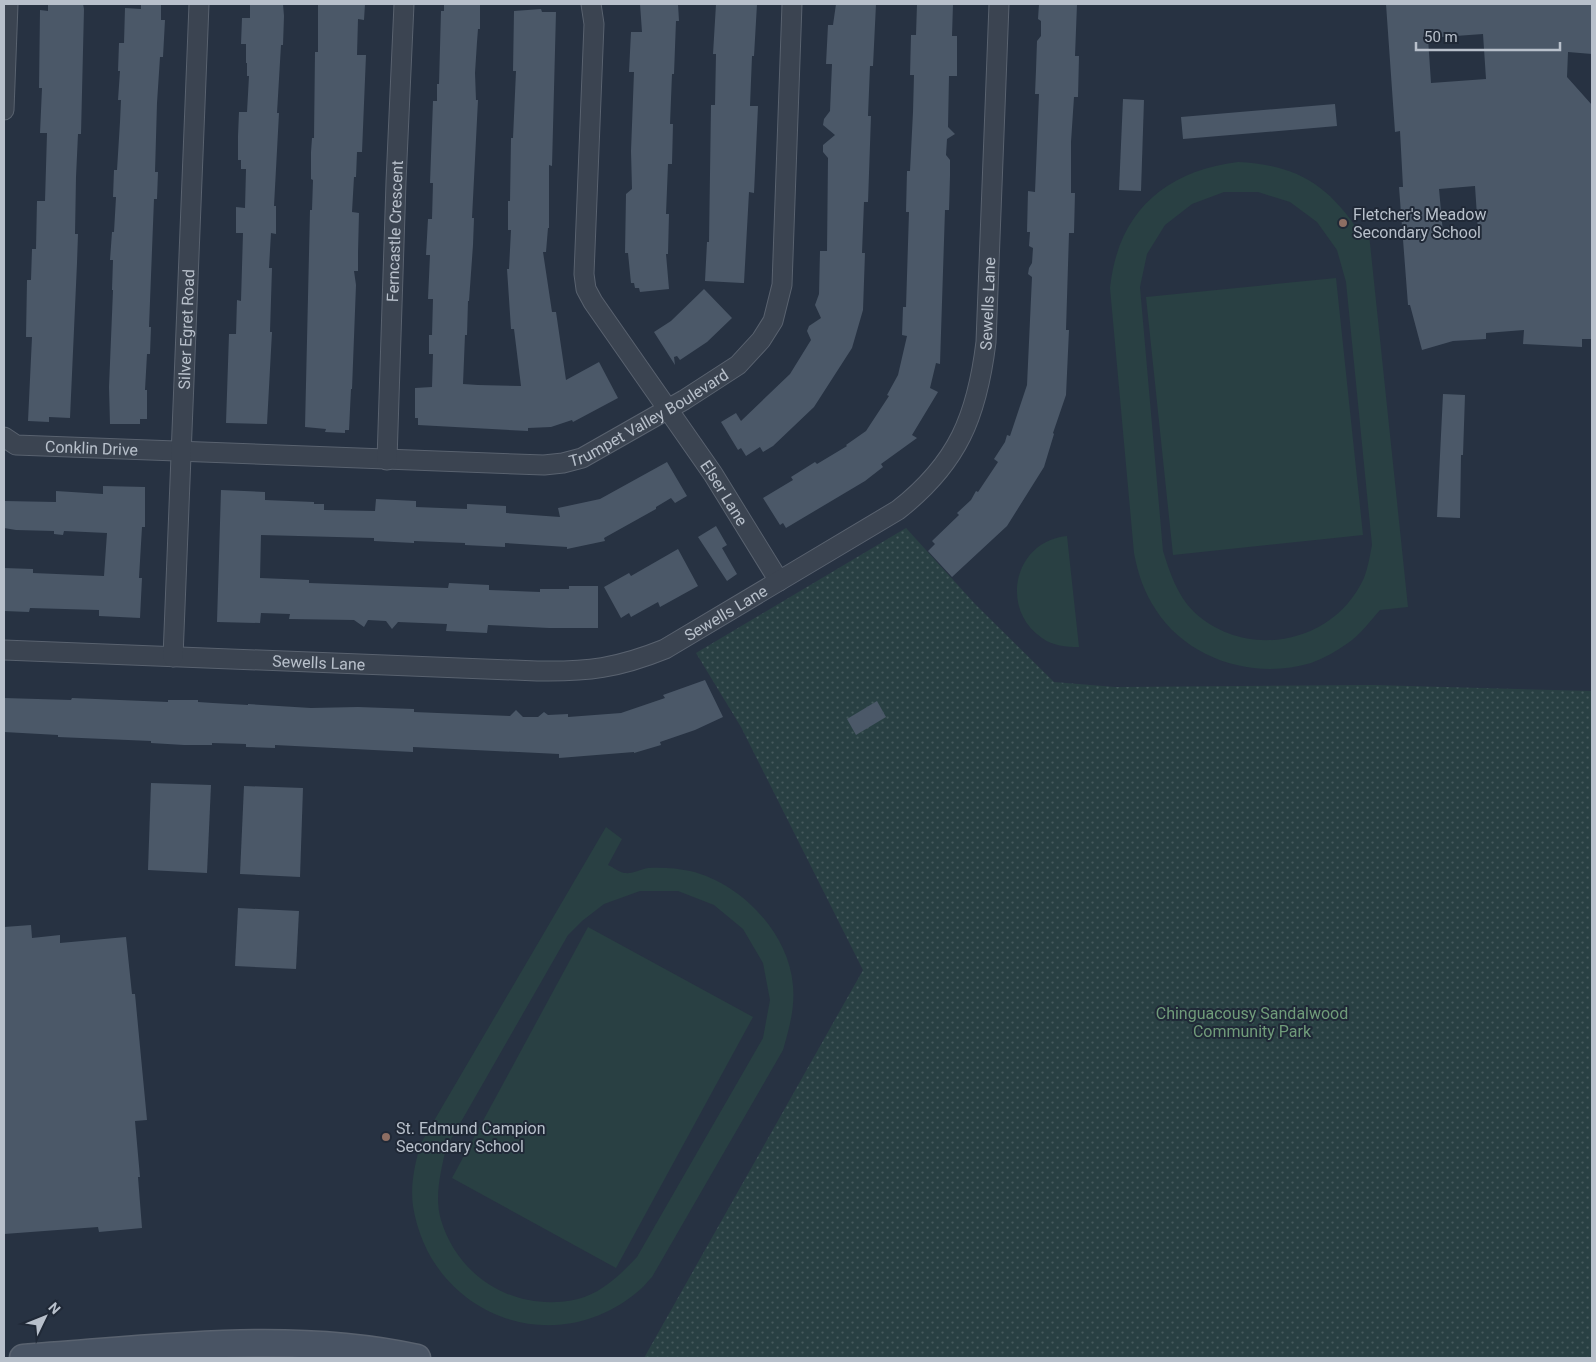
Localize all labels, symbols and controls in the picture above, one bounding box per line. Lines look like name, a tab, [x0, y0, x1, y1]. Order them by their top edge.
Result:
scale bar	[1416, 20, 1560, 52]
text: 50 m	[1424, 28, 1458, 46]
street label: Ferncastle Crescent	[383, 160, 407, 302]
place label: Fletcher's Meadow Secondary School	[1353, 205, 1486, 242]
marker: Fletcher's Meadow Secondary School	[1337, 217, 1349, 229]
street label: Sewells Lane	[976, 257, 999, 351]
street label: Silver Egret Road	[175, 269, 198, 390]
street label: Trumpet Valley Boulevard	[567, 365, 732, 471]
street label: Conklin Drive	[45, 437, 138, 460]
street label: Elser Lane	[696, 457, 752, 529]
street label: Sewells Lane	[681, 581, 771, 645]
street label: Sewells Lane	[272, 652, 366, 674]
park label: Chinguacousy Sandalwood Community Park	[1156, 1004, 1348, 1041]
place label: St. Edmund Campion Secondary School	[396, 1119, 546, 1156]
marker: St. Edmund Campion Secondary School	[380, 1131, 392, 1143]
north arrow	[20, 1292, 70, 1342]
text: N	[45, 1299, 64, 1317]

